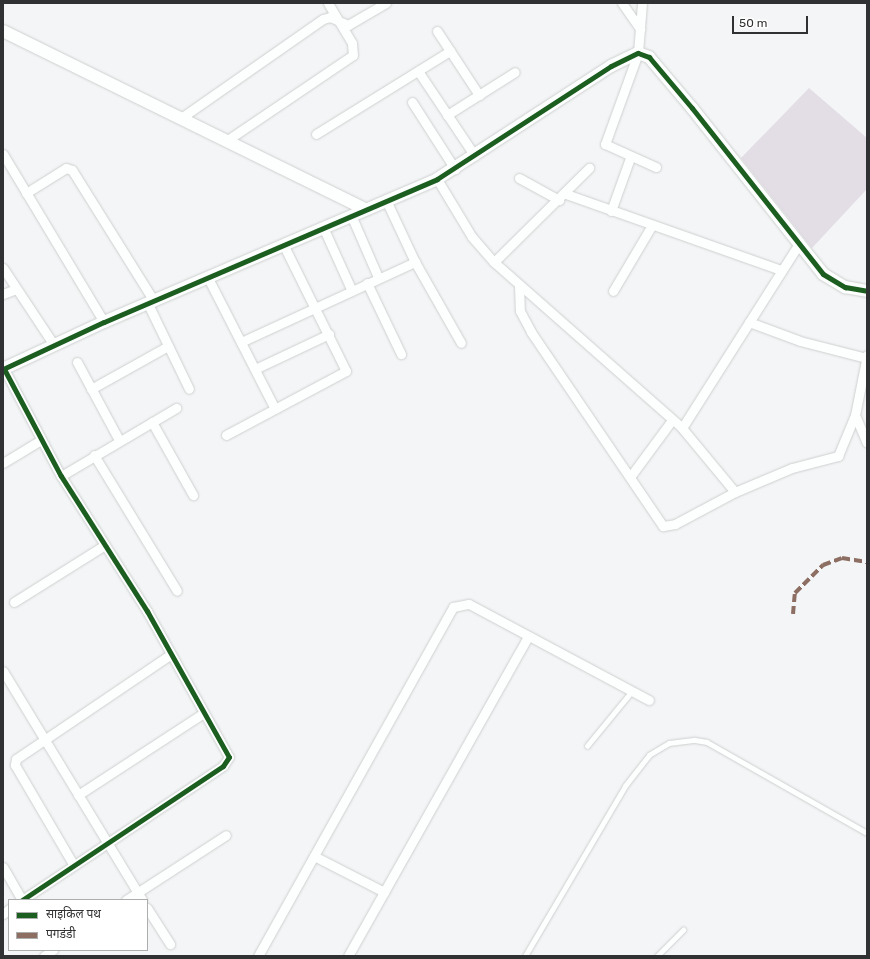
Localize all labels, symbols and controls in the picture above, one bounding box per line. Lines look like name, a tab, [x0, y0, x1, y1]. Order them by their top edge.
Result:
scale bar	[734, 8, 810, 34]
text: 50 m	[739, 16, 767, 30]
legend	[8, 899, 148, 951]
text: साइकिल पथ	[46, 907, 101, 921]
text: पगडंडी	[46, 927, 76, 941]

